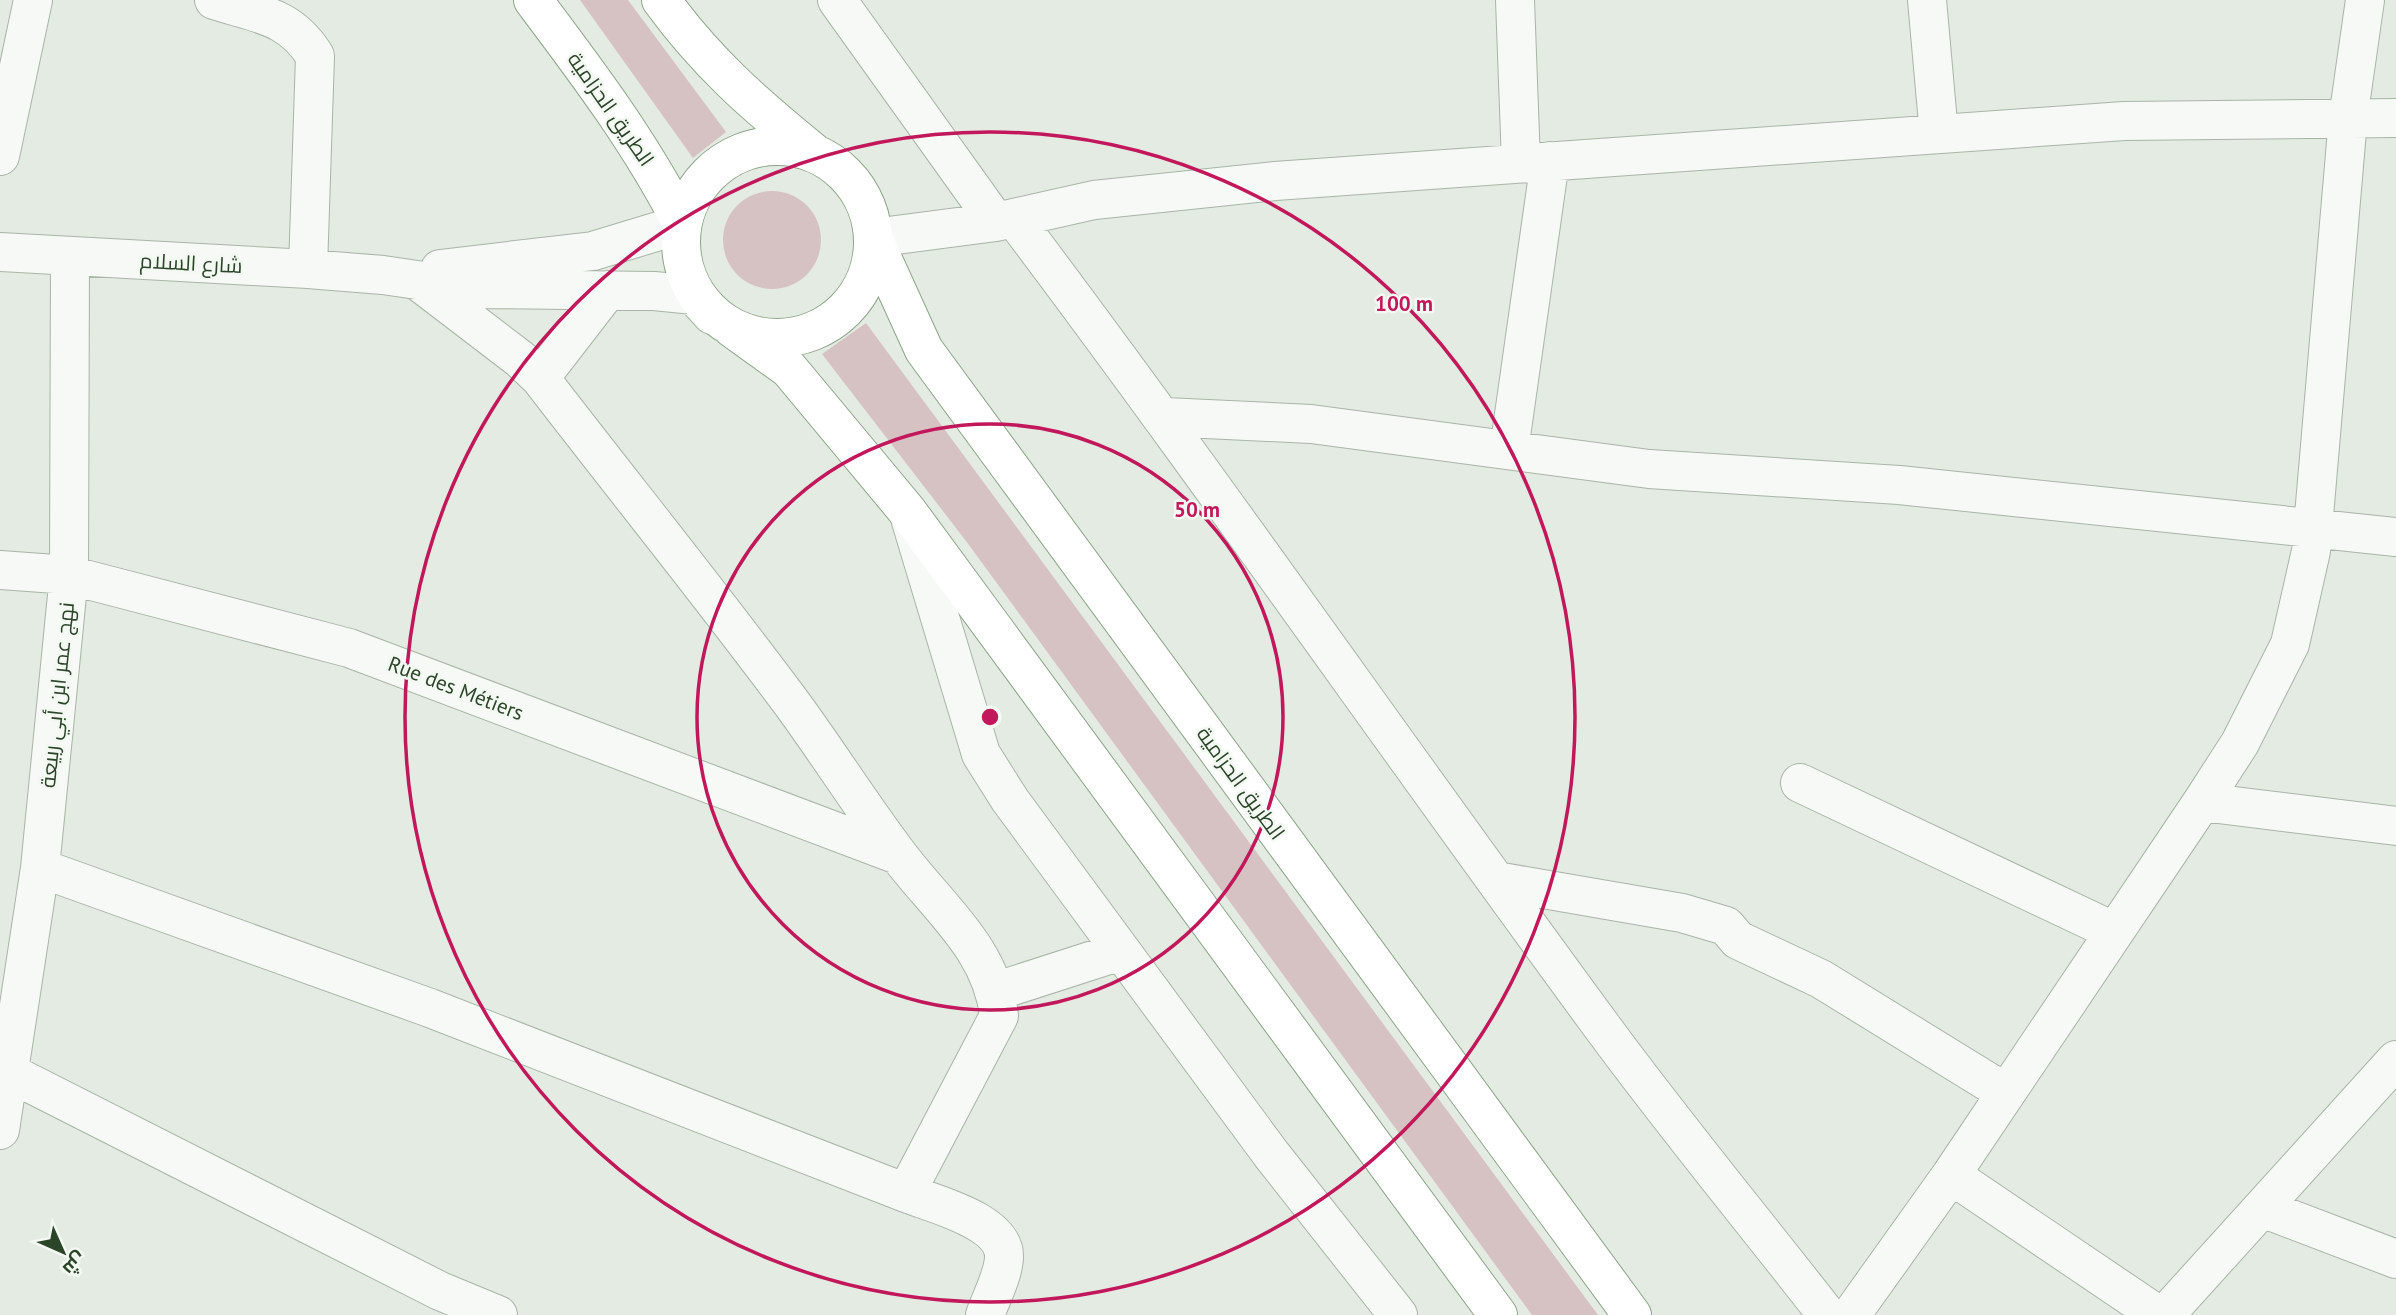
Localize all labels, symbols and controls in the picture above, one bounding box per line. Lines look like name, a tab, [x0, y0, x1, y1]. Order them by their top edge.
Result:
street label: الطريق الحزامية	[562, 47, 660, 171]
street label: شارع السلام	[139, 247, 243, 280]
text: 100 m	[1375, 290, 1433, 317]
text: 50 m	[1174, 496, 1220, 523]
street label: نهج عمر ابن أبي ربيعة	[34, 601, 83, 789]
street label: Rue des Métiers	[384, 650, 528, 726]
centre of rings	[978, 705, 1002, 729]
street label: الطريق الحزامية	[1191, 721, 1291, 845]
north arrow	[28, 1217, 98, 1287]
text: ش	[58, 1247, 92, 1281]

